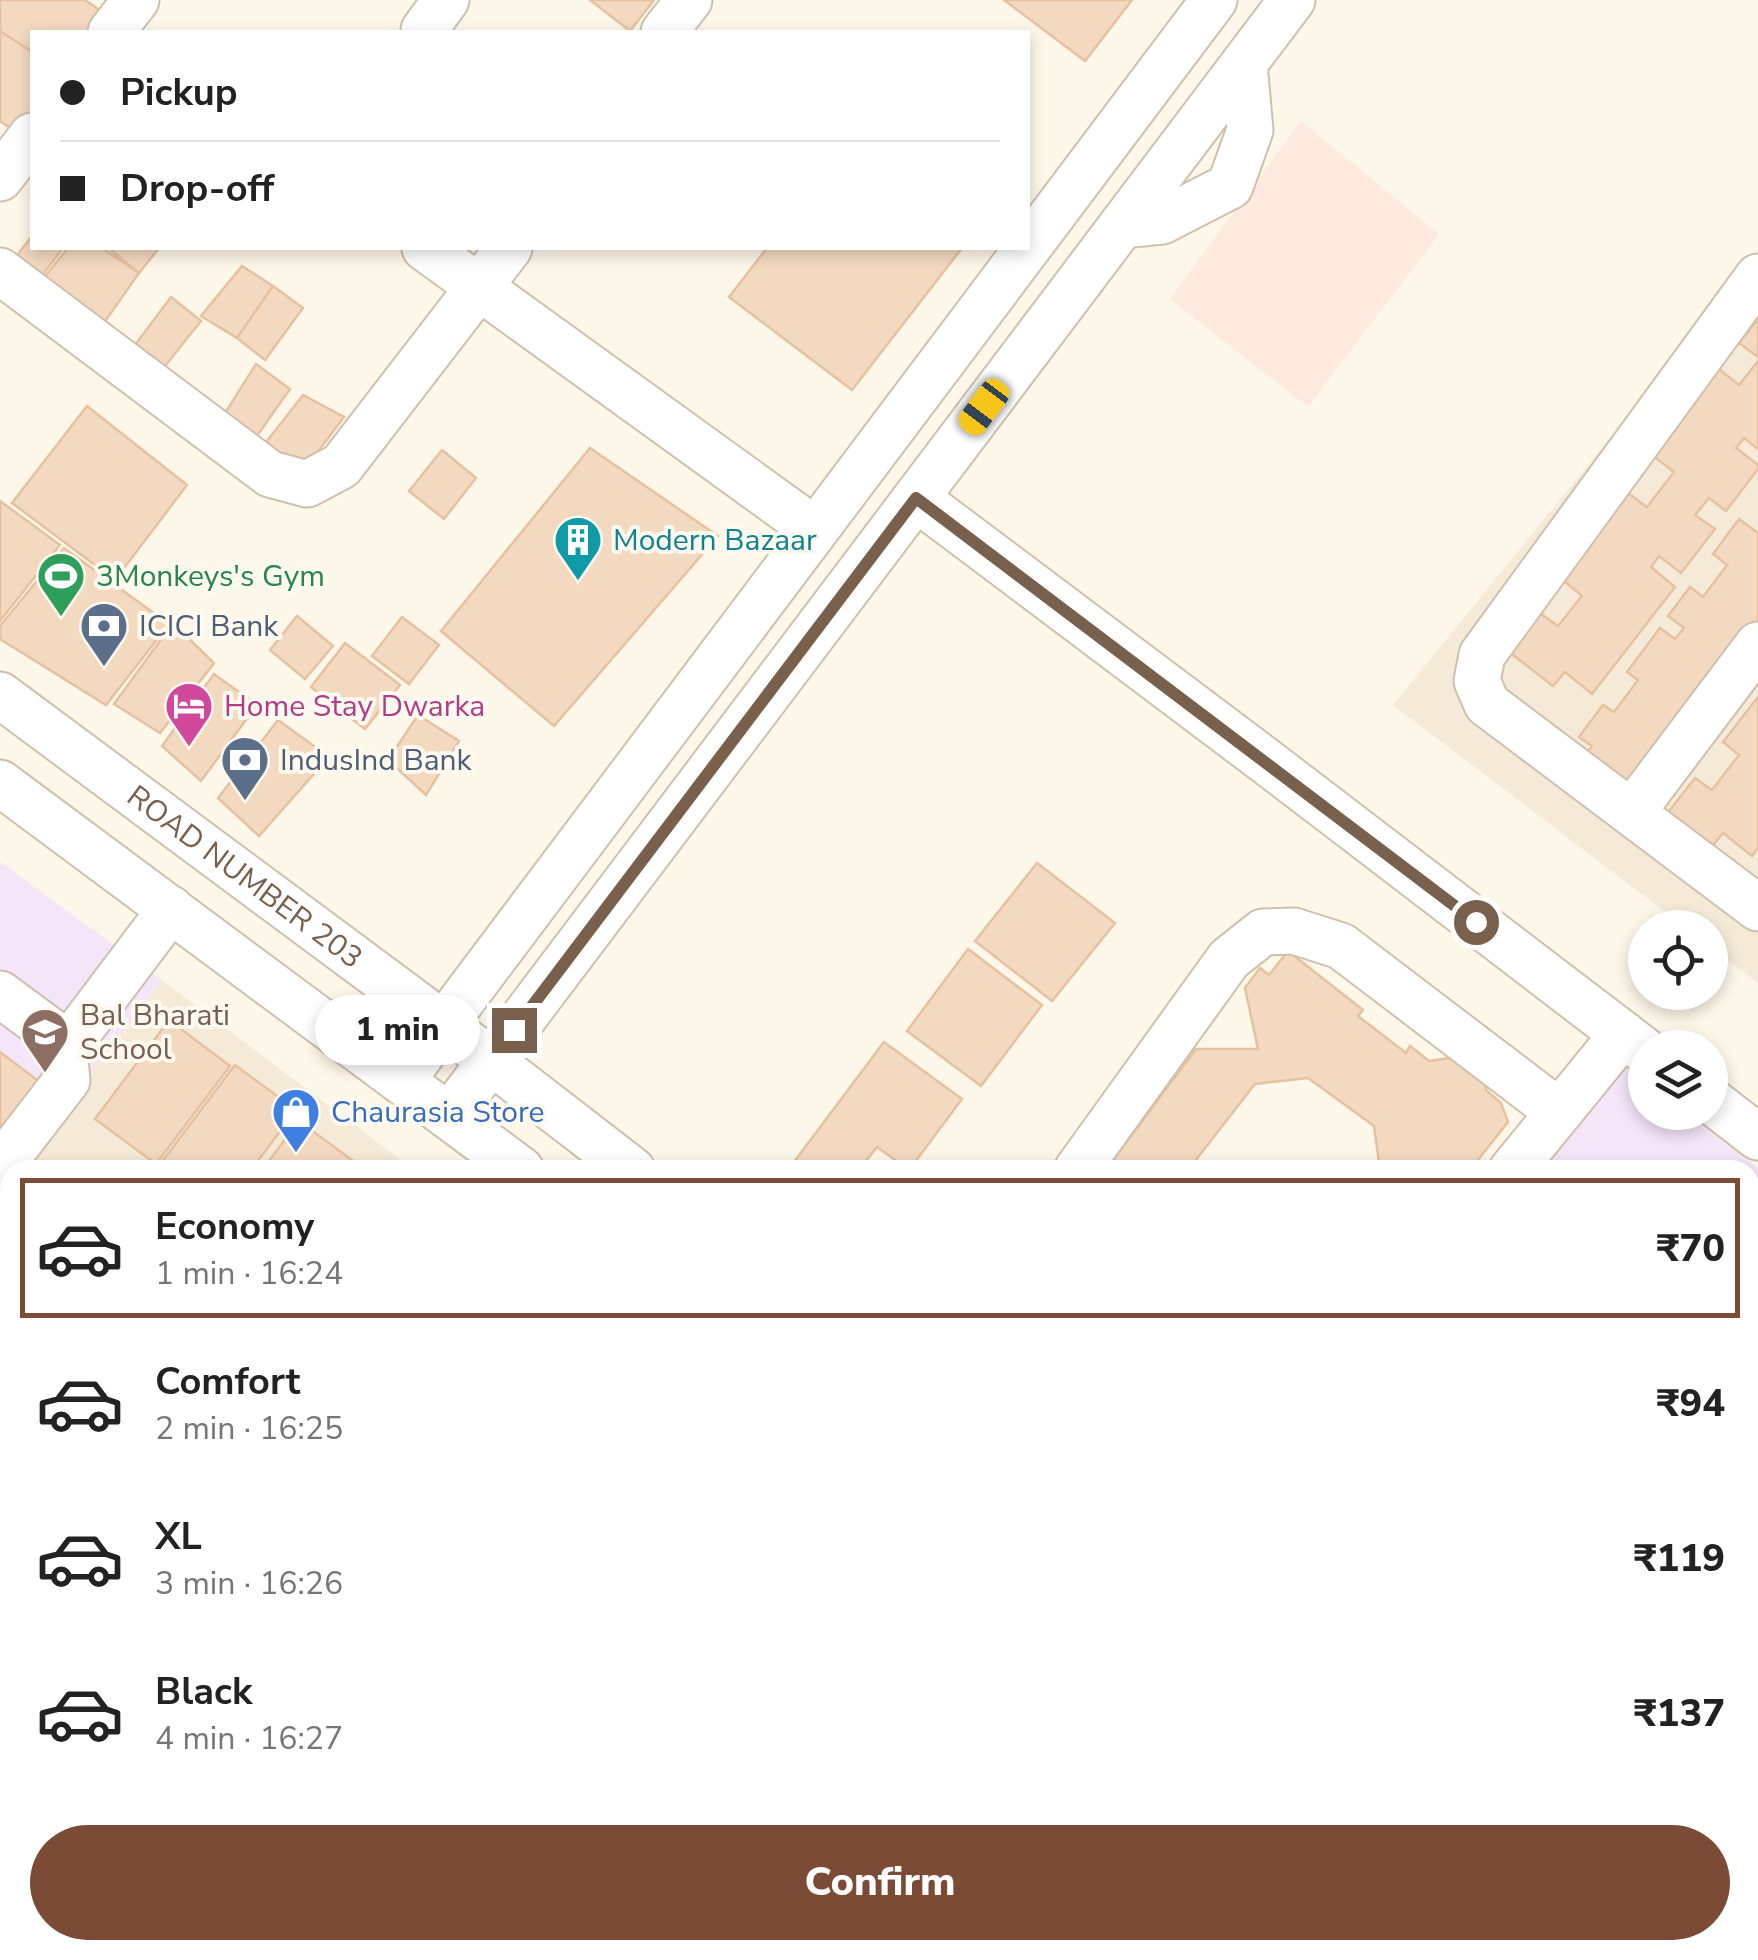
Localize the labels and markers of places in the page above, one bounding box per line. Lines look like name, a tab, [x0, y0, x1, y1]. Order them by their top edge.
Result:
building icon: Modern Bazaar	[552, 514, 604, 582]
place label: Modern Bazaar	[613, 520, 817, 561]
sports icon: 3Monkeys's Gym	[35, 550, 87, 618]
place label: 3Monkeys's Gym	[96, 556, 325, 597]
bank icon: ICICI Bank	[78, 600, 130, 668]
place label: ICICI Bank	[139, 606, 279, 647]
hotel icon: Home Stay Dwarka	[163, 680, 215, 748]
place label: Home Stay Dwarka	[224, 686, 485, 727]
bank icon: IndusInd Bank	[219, 734, 271, 802]
place label: IndusInd Bank	[280, 740, 473, 781]
place label: Bal Bharati School	[80, 995, 230, 1070]
school or university icon: Bal Bharati School	[19, 1006, 71, 1074]
shop icon: Chaurasia Store	[270, 1086, 322, 1154]
place label: Chaurasia Store	[331, 1092, 544, 1133]

